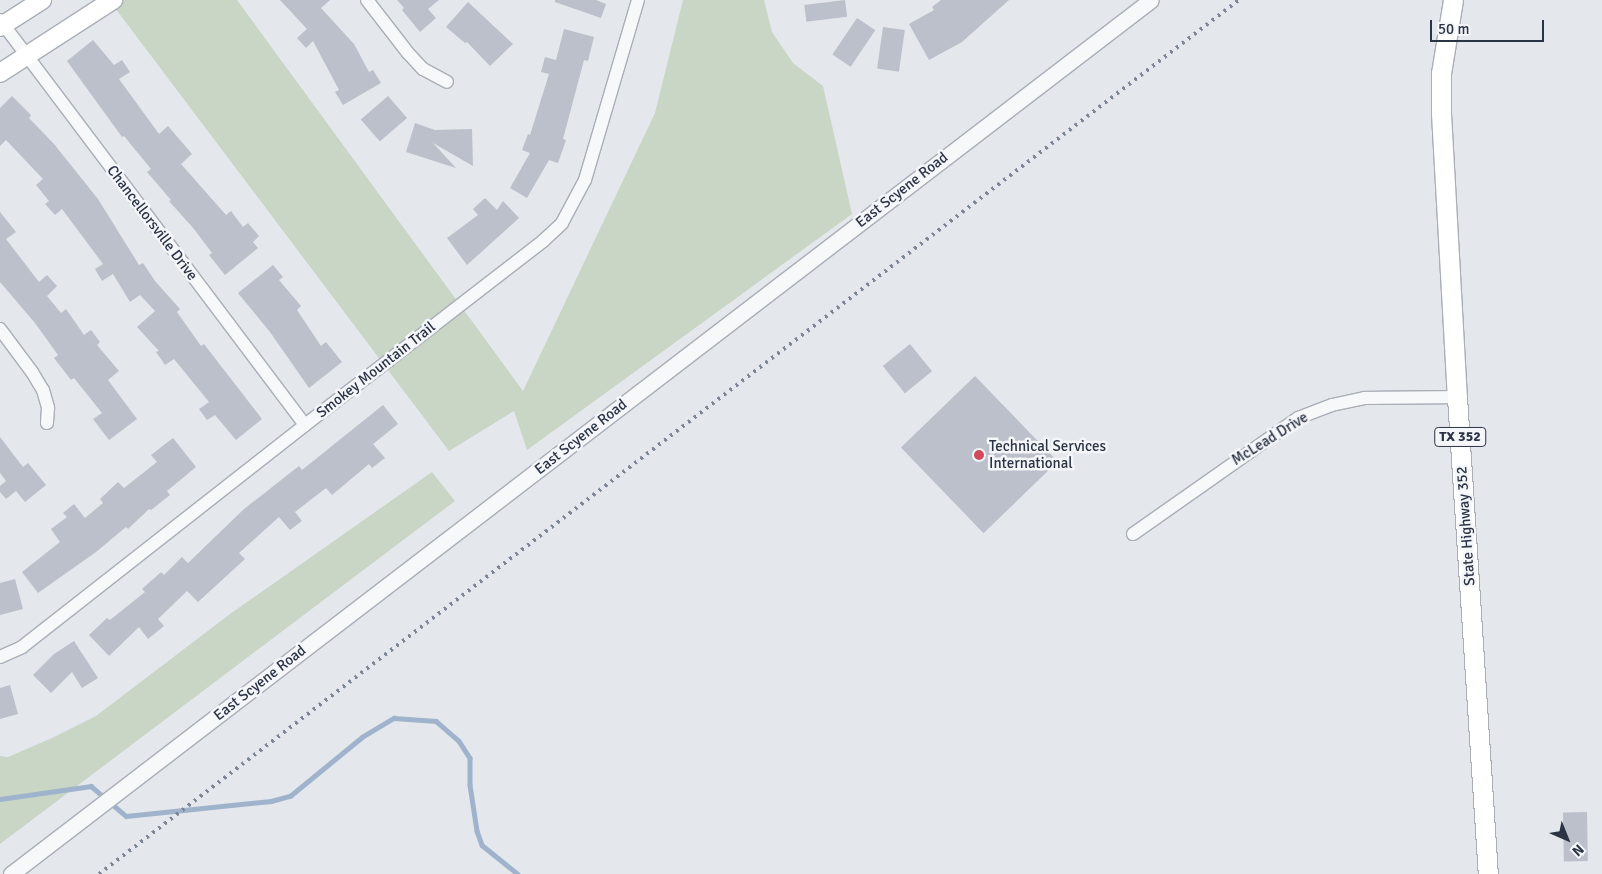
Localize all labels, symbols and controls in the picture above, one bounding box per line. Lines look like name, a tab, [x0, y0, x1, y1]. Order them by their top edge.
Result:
scale bar	[1432, 10, 1546, 42]
text: 50 m	[1438, 20, 1469, 38]
street label: East Scyene Road	[852, 148, 952, 232]
street label: Chancellorsville Drive	[103, 162, 201, 284]
street label: Smokey Mountain Trail	[313, 318, 439, 422]
street label: East Scyene Road	[531, 395, 631, 479]
street label: McLead Drive	[1229, 408, 1311, 470]
road number: TX 352	[1434, 426, 1486, 448]
place label: Technical Services International	[989, 437, 1106, 472]
marker: Technical Services International	[973, 449, 985, 461]
street label: State Highway 352	[1453, 466, 1479, 586]
street label: East Scyene Road	[210, 641, 310, 725]
north arrow	[1542, 814, 1592, 864]
text: N	[1568, 841, 1587, 860]

